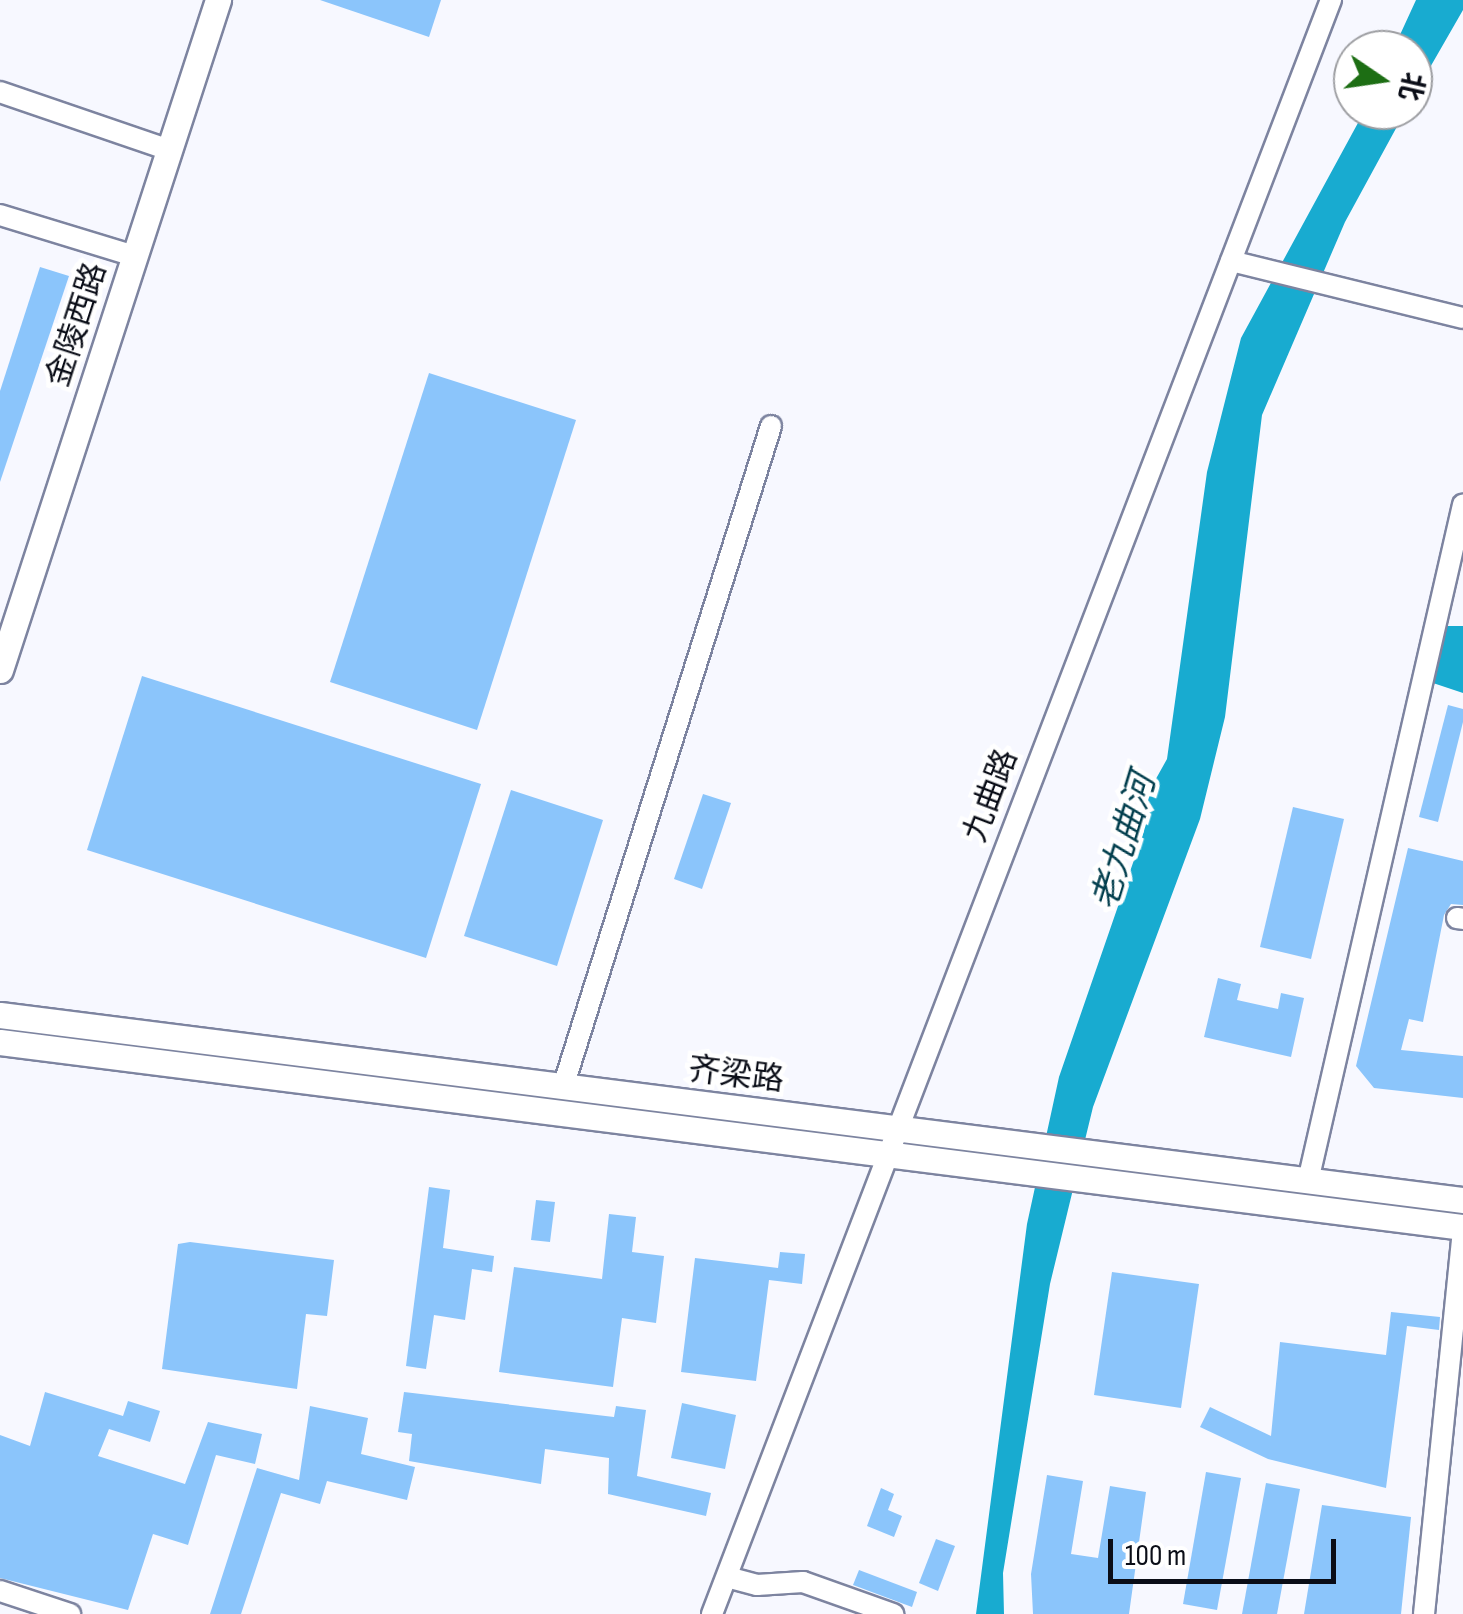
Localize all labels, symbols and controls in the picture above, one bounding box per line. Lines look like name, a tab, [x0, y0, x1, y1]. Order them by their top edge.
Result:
north arrow	[1333, 30, 1433, 130]
text: 北	[1392, 69, 1430, 104]
street label: 金陵西路	[40, 258, 116, 392]
street label: 九曲路	[957, 744, 1027, 848]
water label: 老九曲河	[1084, 769, 1166, 915]
street label: 齐梁路	[686, 1051, 786, 1101]
scale bar	[1113, 1519, 1340, 1581]
text: 100 m	[1125, 1538, 1186, 1574]

